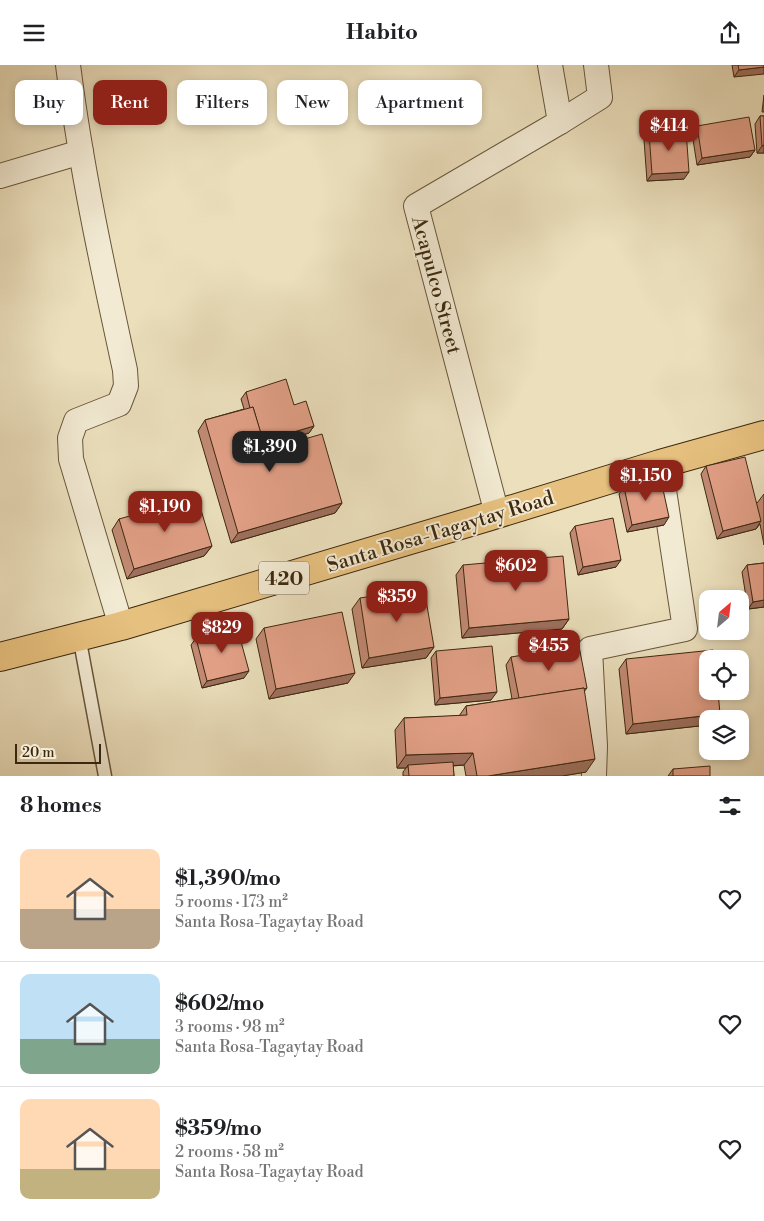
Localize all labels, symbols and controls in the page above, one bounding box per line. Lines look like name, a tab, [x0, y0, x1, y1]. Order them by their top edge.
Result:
icon: menu	[20, 19, 48, 47]
text: Habito	[346, 19, 418, 46]
icon: share	[716, 19, 744, 47]
chip: Buy	[15, 80, 83, 125]
chip: Rent	[93, 80, 167, 125]
chip: Filters	[177, 80, 267, 125]
chip: New	[277, 80, 348, 125]
chip: Apartment	[358, 80, 482, 125]
pin: $414	[639, 109, 699, 152]
text: $414	[650, 116, 688, 136]
street label: Acapulco Street	[405, 213, 466, 357]
pin: $1,390	[229, 431, 311, 473]
text: $1,390	[243, 437, 297, 457]
pin: $1,150	[605, 459, 687, 502]
text: $1,150	[620, 466, 672, 486]
street label: Santa Rosa-Tagaytay Road	[324, 486, 557, 579]
pin: $1,190	[124, 491, 206, 533]
text: $1,190	[139, 497, 191, 517]
pin: $602	[486, 549, 546, 592]
text: $602	[495, 556, 537, 576]
road number: 420	[259, 561, 309, 595]
pin: $359	[367, 581, 427, 623]
text: $359	[377, 587, 417, 607]
north arrow	[699, 590, 749, 640]
map controls	[699, 590, 749, 760]
pin: $829	[192, 611, 252, 654]
text: $829	[202, 618, 242, 638]
pin: $455	[519, 629, 579, 672]
text: $455	[529, 636, 569, 656]
button: locate	[699, 650, 749, 700]
button: layers	[699, 710, 749, 760]
scale bar	[15, 741, 101, 764]
text: 20 m	[22, 744, 54, 762]
icon: filters	[716, 792, 744, 820]
text: 8 homes	[20, 793, 102, 819]
text: $1,390/mo	[175, 866, 281, 892]
icon: home	[60, 869, 120, 929]
icon: heart	[716, 885, 744, 913]
text: 5 rooms · 173 m²	[175, 892, 288, 912]
text: Santa Rosa-Tagaytay Road	[175, 912, 364, 932]
text: $602/mo	[175, 991, 264, 1017]
icon: home	[60, 994, 120, 1054]
icon: heart	[716, 1010, 744, 1038]
text: 3 rooms · 98 m²	[175, 1017, 285, 1037]
text: Santa Rosa-Tagaytay Road	[175, 1037, 364, 1057]
text: $359/mo	[175, 1116, 262, 1142]
icon: home	[60, 1119, 120, 1179]
icon: heart	[716, 1135, 744, 1163]
text: 2 rooms · 58 m²	[175, 1142, 284, 1162]
text: Santa Rosa-Tagaytay Road	[175, 1162, 364, 1182]

